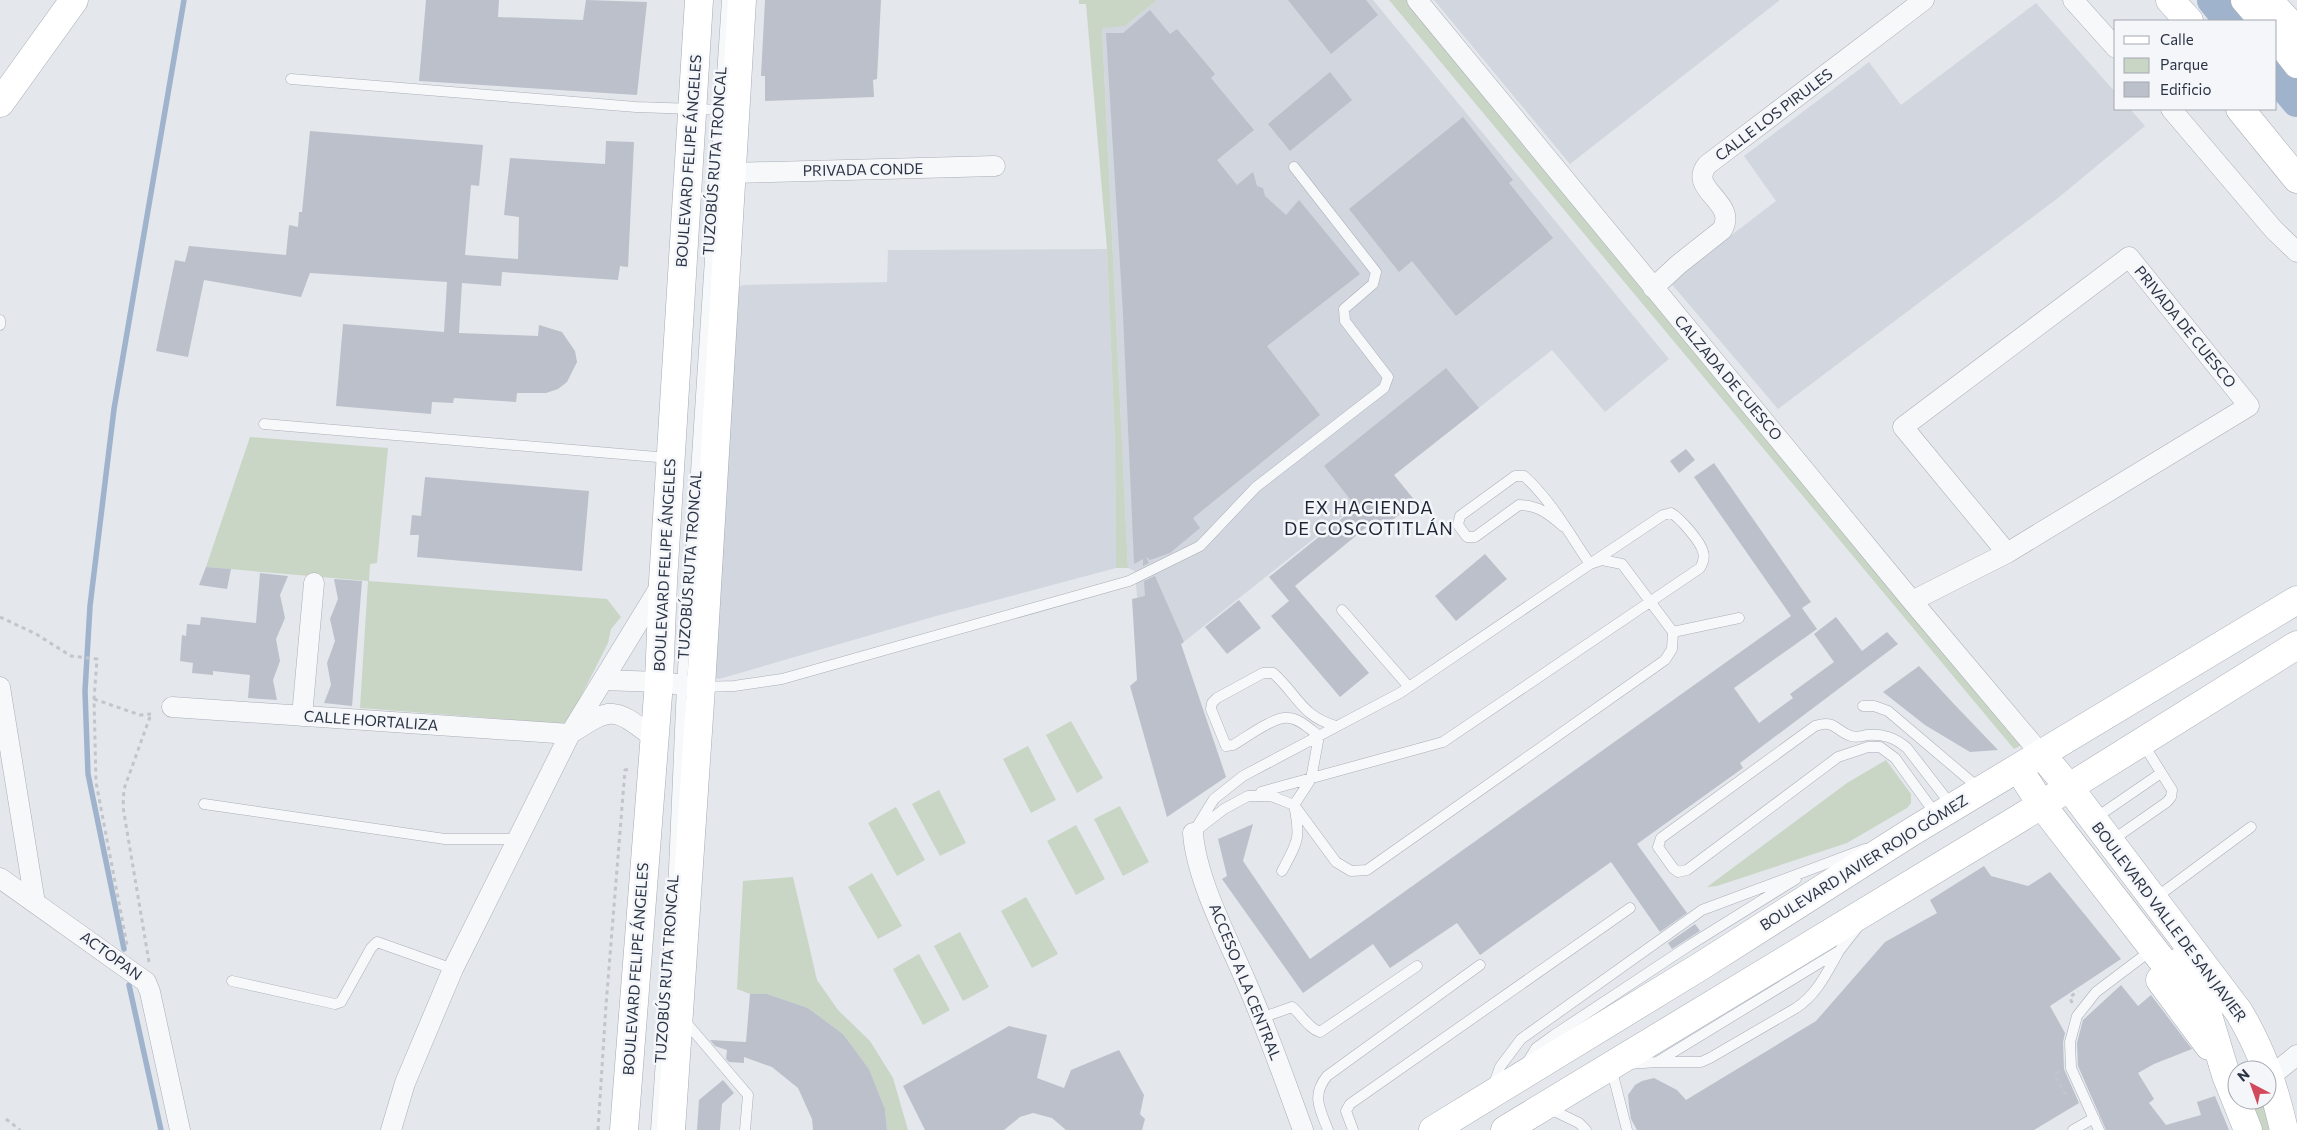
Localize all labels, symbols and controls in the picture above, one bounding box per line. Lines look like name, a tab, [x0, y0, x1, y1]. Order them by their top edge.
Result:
legend	[2114, 20, 2277, 110]
text: Calle	[2160, 30, 2194, 48]
street label: BOULEVARD FELIPE ÁNGELES	[671, 54, 704, 268]
text: Parque	[2160, 55, 2208, 73]
street label: CALLE LOS PIRULES	[1711, 64, 1836, 164]
street label: TUZOBÚS RUTA TRONCAL	[697, 65, 730, 256]
text: Edificio	[2160, 80, 2211, 98]
street label: PRIVADA CONDE	[802, 159, 924, 179]
street label: PRIVADA DE CUESCO	[2131, 262, 2240, 391]
street label: CALZADA DE CUESCO	[1671, 311, 1786, 444]
street label: BOULEVARD FELIPE ÁNGELES	[648, 458, 679, 672]
street label: TUZOBÚS RUTA TRONCAL	[672, 469, 705, 660]
district label: EX HACIENDA DE COSCOTITLÁN	[1284, 496, 1454, 539]
street label: CALLE HORTALIZA	[303, 706, 439, 734]
street label: BOULEVARD JAVIER ROJO GÓMEZ	[1756, 790, 1971, 934]
street label: BOULEVARD VALLE DE SAN JAVIER	[2089, 818, 2251, 1025]
street label: BOULEVARD FELIPE ÁNGELES	[618, 862, 651, 1076]
street label: TUZOBÚS RUTA TRONCAL	[649, 873, 682, 1064]
street label: ACCESO A LA CENTRAL	[1206, 901, 1286, 1063]
street label: ACTOPAN	[77, 927, 146, 984]
north arrow	[2227, 1060, 2277, 1110]
text: N	[2234, 1065, 2253, 1085]

